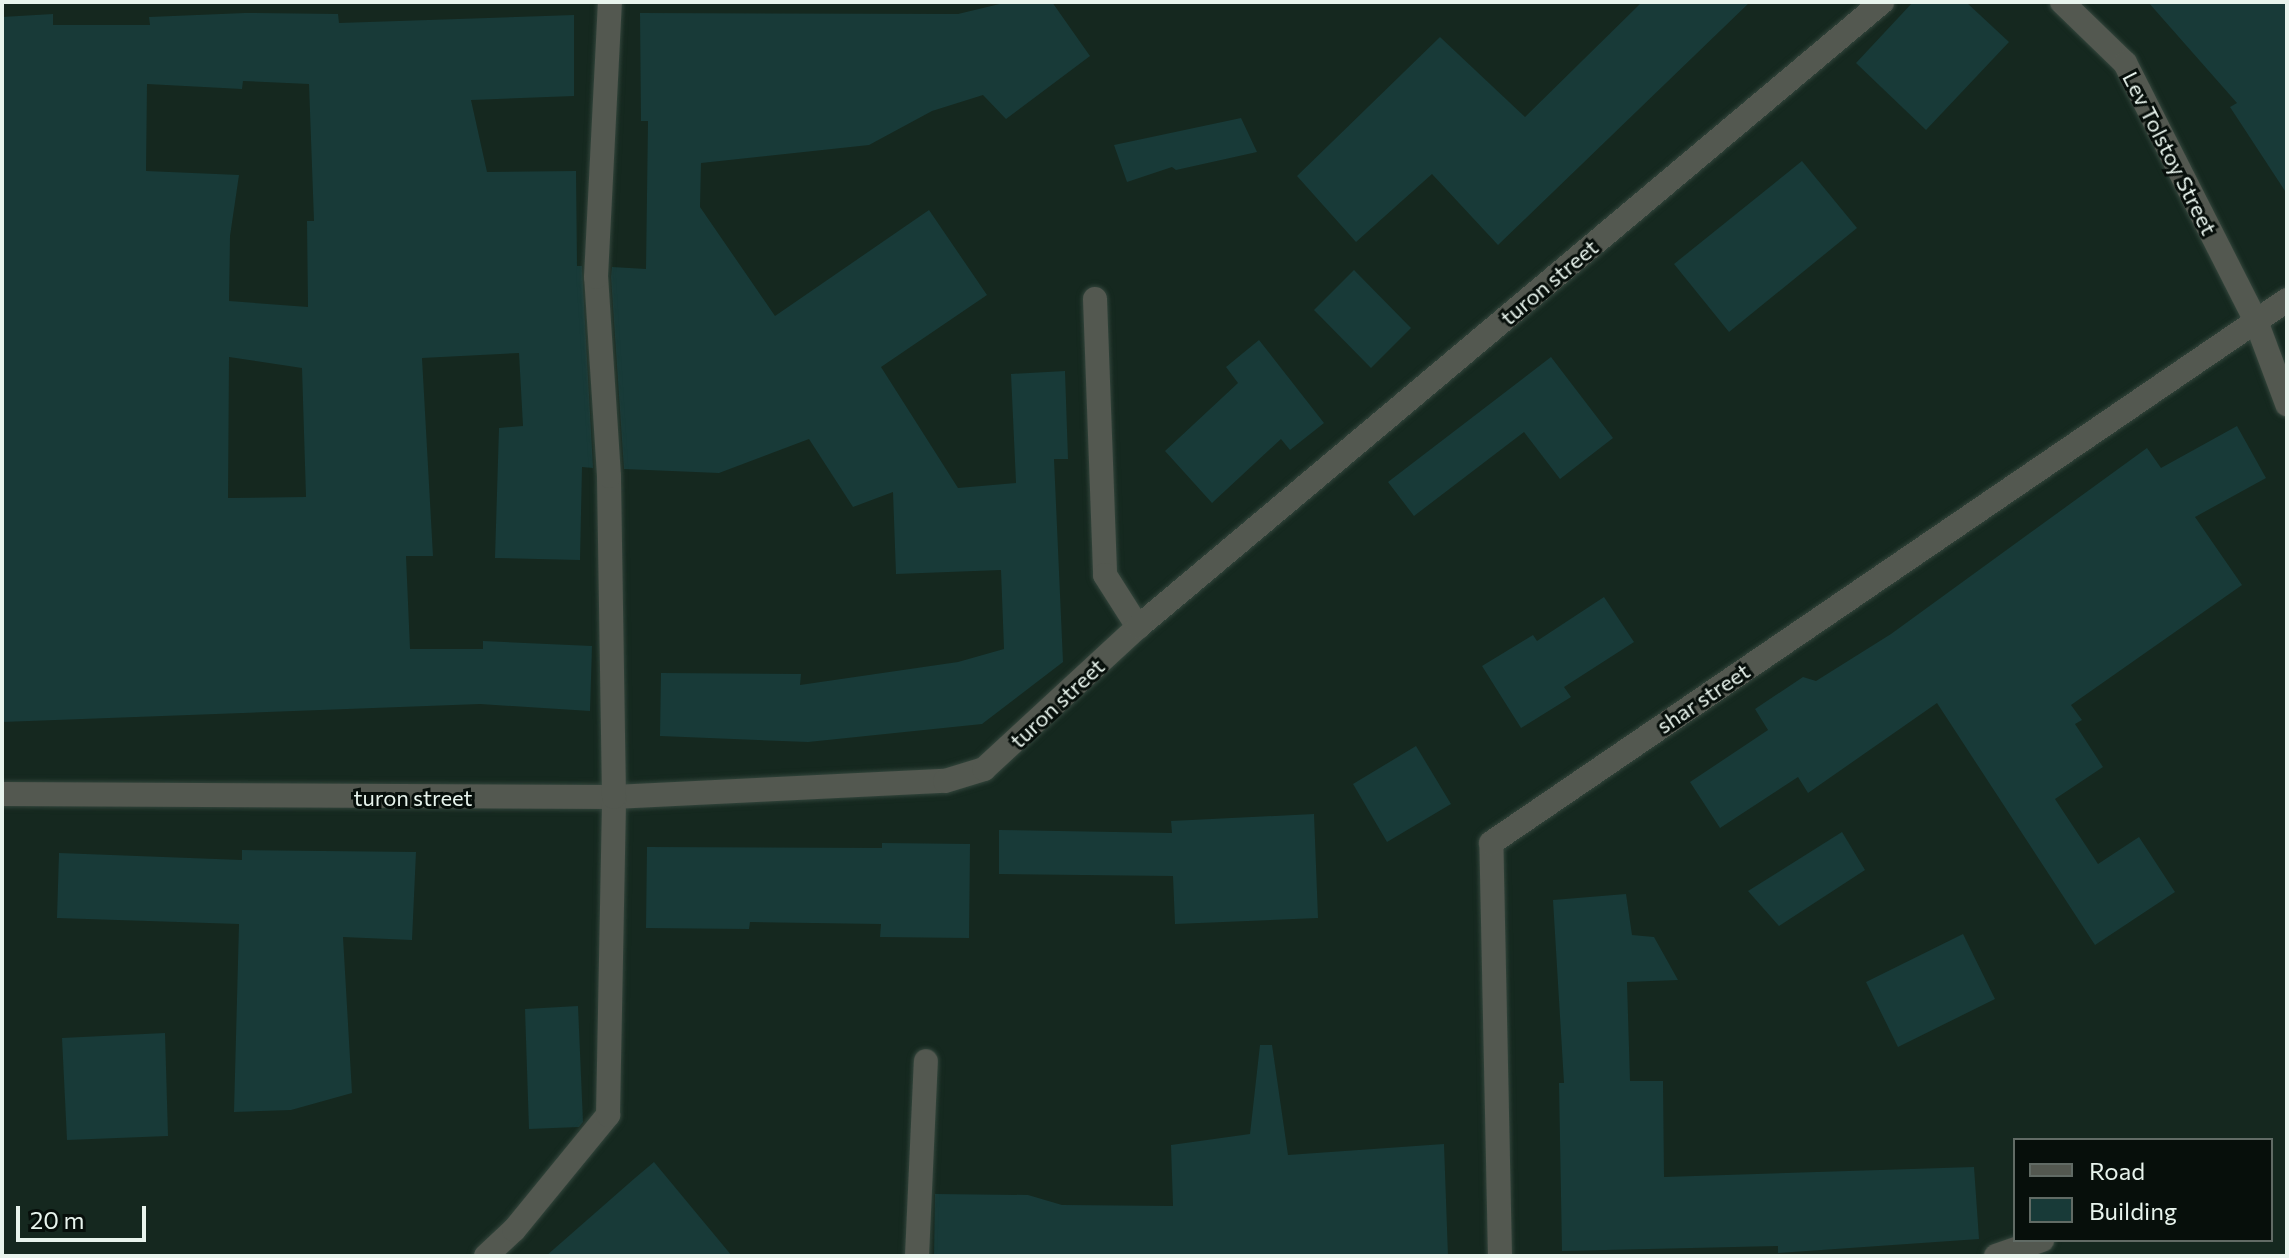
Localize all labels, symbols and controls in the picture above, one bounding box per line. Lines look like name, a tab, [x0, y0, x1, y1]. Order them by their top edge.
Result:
street label: Lev Tolstoy Street	[2117, 67, 2223, 239]
street label: turon street	[1495, 234, 1603, 330]
street label: turon street	[1004, 653, 1110, 753]
street label: shar street	[1651, 657, 1755, 739]
street label: turon street	[353, 785, 473, 811]
legend	[2013, 1138, 2273, 1242]
text: Road	[2089, 1156, 2145, 1185]
scale bar	[20, 1190, 150, 1240]
text: Building	[2089, 1196, 2177, 1225]
text: 20 m	[30, 1205, 84, 1234]

